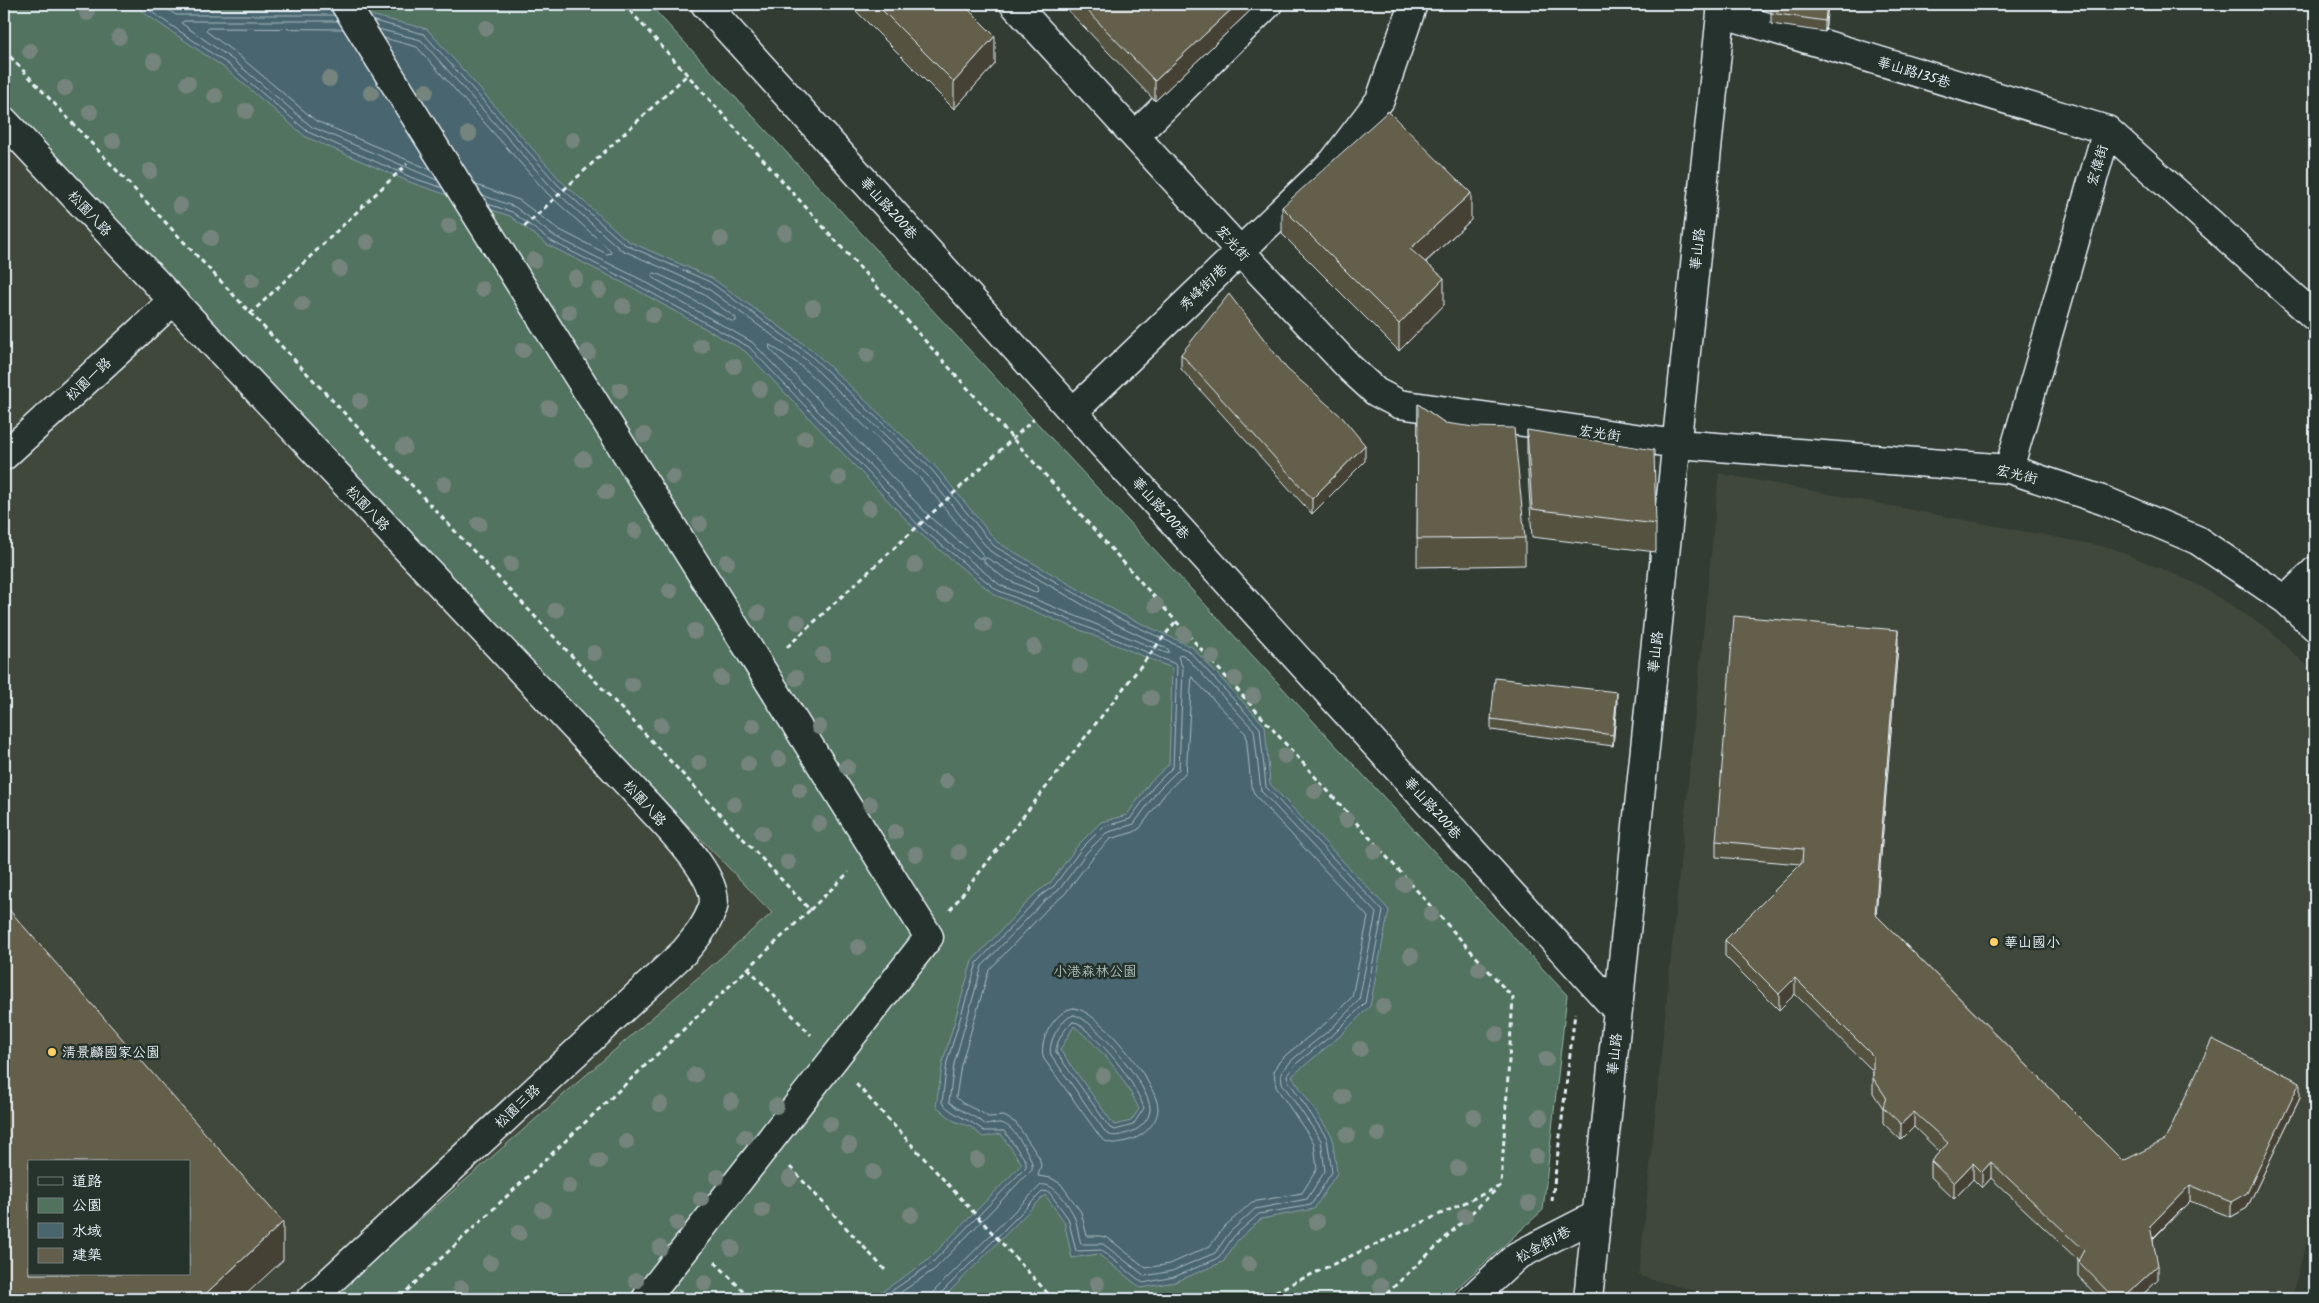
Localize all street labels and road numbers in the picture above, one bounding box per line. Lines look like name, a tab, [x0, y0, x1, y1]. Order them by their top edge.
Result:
street label: 華山路135巷	[1874, 51, 1954, 95]
street label: 宏偉街	[2082, 142, 2114, 188]
street label: 華山路200巷	[854, 172, 923, 246]
street label: 松園八路	[62, 186, 116, 242]
street label: 宏光街	[1210, 221, 1254, 267]
street label: 華山路	[1685, 227, 1711, 271]
street label: 秀峰街1巷	[1174, 258, 1234, 317]
street label: 松園一路	[61, 353, 117, 407]
street label: 宏光街	[1578, 420, 1622, 448]
street label: 宏光街	[1994, 460, 2040, 490]
street label: 華山路200巷	[1126, 472, 1195, 546]
street label: 松園八路	[340, 481, 394, 537]
street label: 華山路	[1643, 630, 1669, 674]
street label: 華山路200巷	[1398, 772, 1467, 846]
street label: 松園八路	[617, 776, 671, 832]
street label: 華山路	[1602, 1032, 1628, 1076]
street label: 松園三路	[490, 1080, 546, 1134]
street label: 松金街1巷	[1512, 1220, 1576, 1269]

